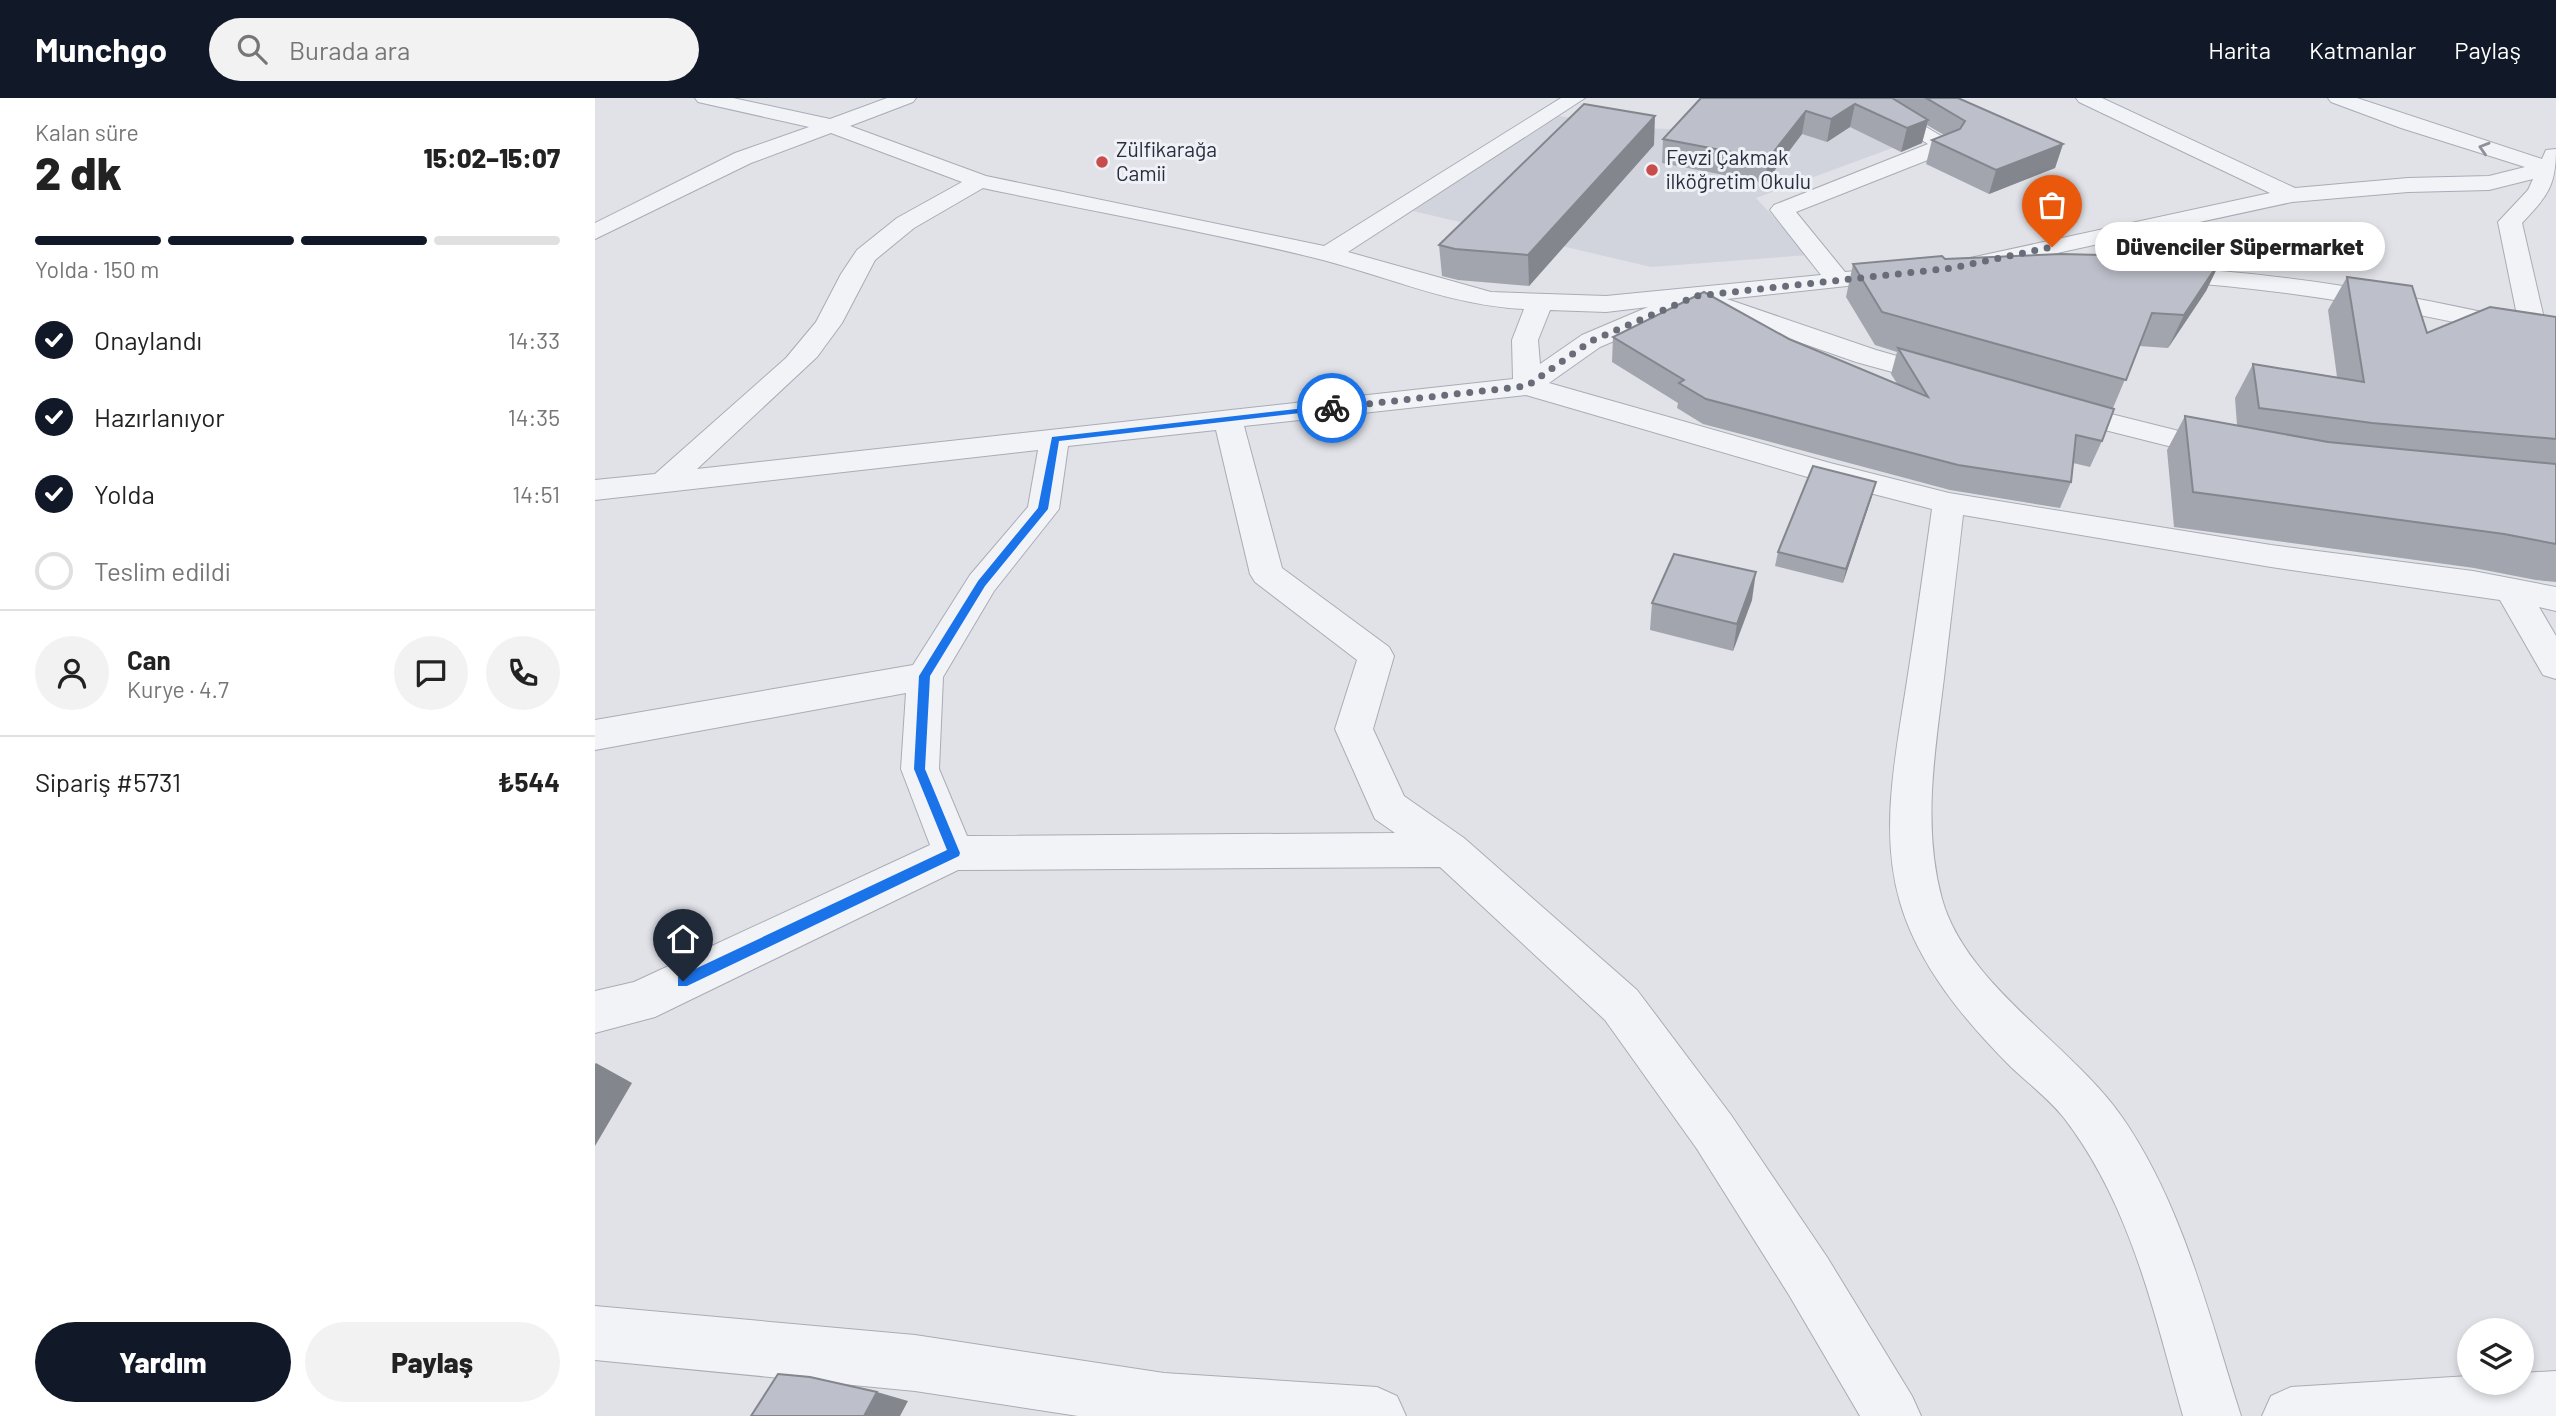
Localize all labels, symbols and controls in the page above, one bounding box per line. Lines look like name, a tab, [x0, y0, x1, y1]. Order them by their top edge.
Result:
search box	[209, 18, 699, 81]
text: Munchgo	[35, 29, 167, 69]
icon: search	[233, 30, 271, 68]
text: Burada ara	[289, 34, 410, 65]
text: Harita	[2208, 35, 2271, 64]
text: Katmanlar	[2309, 35, 2416, 64]
text: Paylaş	[2454, 35, 2521, 64]
text: Kalan süre	[35, 118, 139, 146]
place label: Zülfikarağa Camii	[1116, 136, 1217, 185]
one-way arrow	[2478, 141, 2490, 156]
text: 15:02–15:07	[423, 142, 560, 173]
text: 2 dk	[35, 144, 122, 199]
place label: Fevzi Çakmak ilköğretim Okulu	[1666, 144, 1811, 193]
marker: Zülfikarağa Camii	[1094, 154, 1110, 170]
marker: Fevzi Çakmak ilköğretim Okulu	[1644, 162, 1660, 178]
pin	[2022, 175, 2082, 247]
icon: bag	[2033, 186, 2071, 224]
callout: Düvenciler Süpermarket	[2094, 222, 2385, 272]
text: Düvenciler Süpermarket	[2116, 232, 2364, 260]
text: Yolda · 150 m	[35, 255, 159, 283]
icon: check	[35, 321, 73, 359]
text: Onaylandı	[94, 324, 202, 355]
text: 14:33	[508, 326, 560, 354]
courier	[1297, 373, 1367, 443]
icon: bike	[1313, 389, 1351, 427]
icon: check	[35, 398, 73, 436]
text: Hazırlanıyor	[94, 401, 225, 432]
text: 14:35	[508, 403, 560, 431]
icon: check	[35, 475, 73, 513]
text: Yolda	[94, 478, 155, 509]
text: 14:51	[512, 480, 560, 508]
text: Teslim edildi	[94, 555, 231, 586]
button: person	[35, 636, 109, 710]
button: chat	[394, 636, 468, 710]
button: phone	[486, 636, 560, 710]
text: Can	[127, 644, 171, 675]
text: Kurye · 4.7	[127, 675, 229, 703]
text: Sipariş #5731	[35, 766, 181, 797]
text: ₺544	[498, 766, 560, 797]
pin	[653, 909, 713, 981]
icon: home	[664, 920, 702, 958]
map controls	[2457, 1318, 2534, 1395]
button: layers	[2457, 1318, 2534, 1395]
button: Yardım	[35, 1322, 291, 1402]
button: Paylaş	[305, 1322, 560, 1402]

